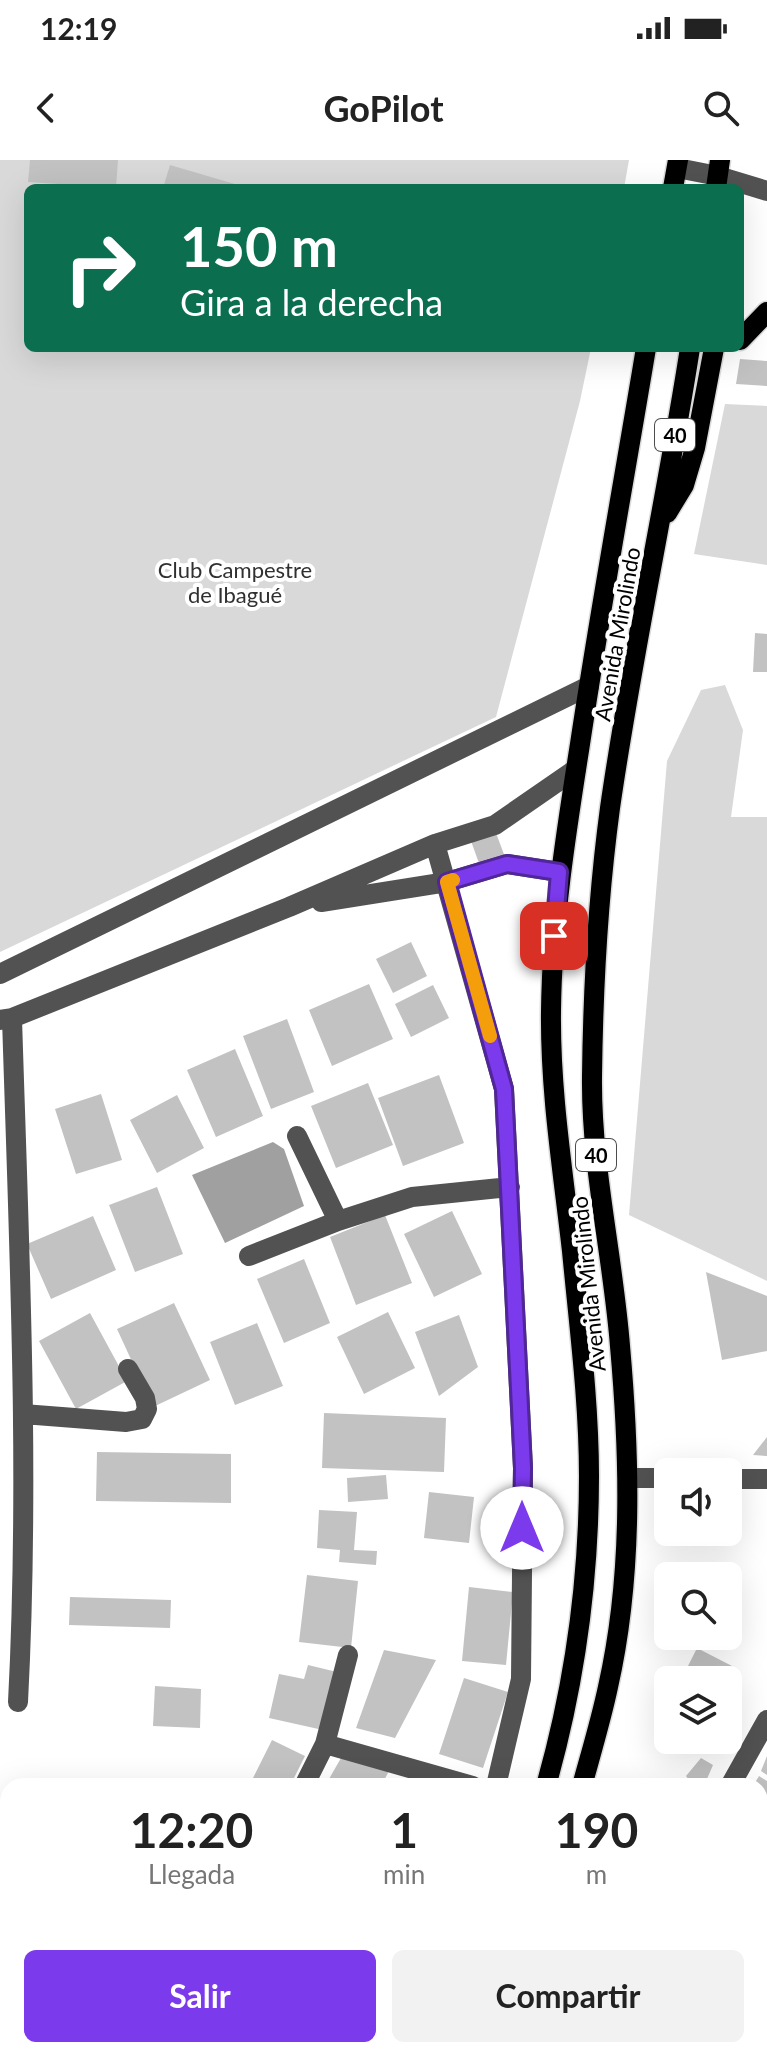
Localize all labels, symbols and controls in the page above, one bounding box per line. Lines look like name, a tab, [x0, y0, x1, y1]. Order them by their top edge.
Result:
text: 12:19	[40, 10, 117, 46]
icon: back	[24, 86, 68, 130]
text: GoPilot	[323, 86, 444, 130]
icon: search	[699, 86, 743, 130]
text: 150 m	[180, 212, 338, 279]
icon: right	[48, 216, 152, 320]
text: Gira a la derecha	[180, 280, 443, 324]
road number: 40	[655, 419, 695, 451]
street label: Avenida Mirolindo	[588, 545, 646, 723]
park label: Club Campestre de Ibagué	[158, 556, 312, 608]
pin	[520, 902, 588, 970]
icon: arrive	[532, 914, 576, 958]
road number: 40	[576, 1139, 616, 1171]
street label: Avenida Mirolindo	[565, 1195, 611, 1373]
map controls	[654, 1458, 742, 1754]
button: sound	[654, 1458, 742, 1546]
position arrow	[480, 1486, 564, 1570]
button: search	[654, 1562, 742, 1650]
button: layers	[654, 1666, 742, 1754]
text: 12:20	[130, 1801, 253, 1858]
text: 1	[390, 1801, 418, 1858]
text: 190	[555, 1801, 638, 1858]
text: Llegada	[148, 1858, 235, 1890]
text: min	[383, 1858, 425, 1890]
text: m	[586, 1858, 607, 1890]
button: Salir	[24, 1950, 376, 2042]
button: Compartir	[392, 1950, 744, 2042]

